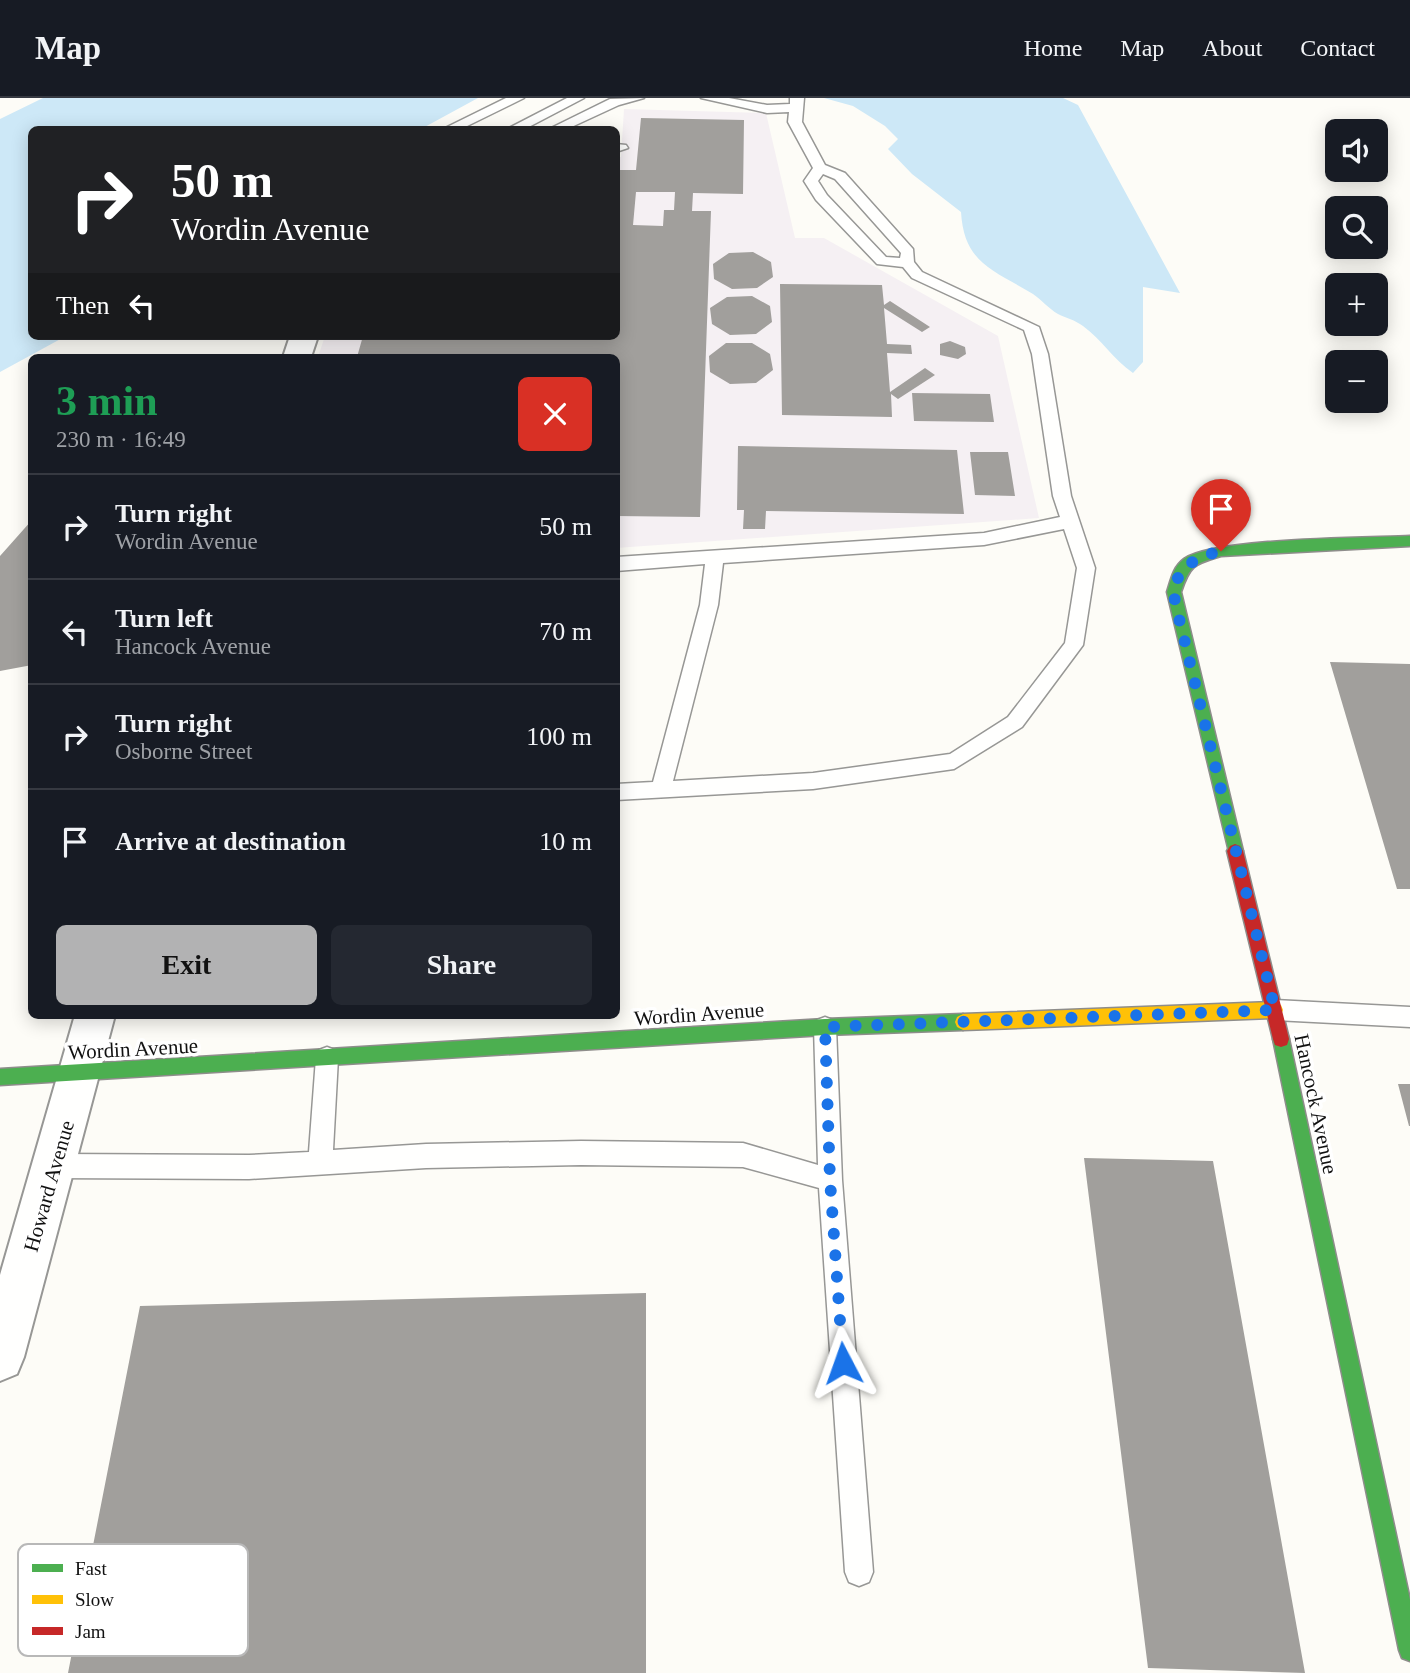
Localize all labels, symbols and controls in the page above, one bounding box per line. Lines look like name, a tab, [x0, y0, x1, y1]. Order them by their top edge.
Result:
text: Map	[35, 30, 101, 66]
text: Home	[1024, 35, 1082, 61]
text: Map	[1120, 35, 1164, 61]
text: About	[1202, 35, 1262, 61]
text: Contact	[1300, 35, 1375, 61]
map controls	[1325, 119, 1388, 413]
button: sound	[1325, 119, 1388, 182]
text: 50 m	[171, 153, 273, 208]
icon: right	[56, 154, 147, 245]
button: search	[1325, 196, 1388, 259]
text: Wordin Avenue	[171, 211, 370, 247]
button: +	[1325, 273, 1388, 336]
icon: left	[123, 287, 161, 325]
text: Then	[56, 291, 109, 320]
button: −	[1325, 350, 1388, 413]
button: close	[518, 377, 592, 451]
text: 3 min	[56, 378, 158, 424]
text: 230 m · 16:49	[56, 427, 186, 452]
pin	[1191, 479, 1251, 551]
icon: arrive	[1202, 490, 1240, 528]
text: Turn right	[115, 499, 232, 528]
icon: right	[56, 508, 94, 546]
text: 50 m	[539, 512, 592, 541]
text: Wordin Avenue	[115, 529, 258, 554]
text: Turn left	[115, 604, 213, 633]
icon: left	[56, 613, 94, 651]
text: 70 m	[539, 617, 592, 646]
text: Hancock Avenue	[115, 634, 271, 659]
text: Turn right	[115, 709, 232, 738]
icon: right	[56, 718, 94, 756]
text: 100 m	[526, 722, 592, 751]
text: Osborne Street	[115, 739, 252, 764]
icon: arrive	[56, 823, 94, 861]
text: Arrive at destination	[115, 827, 346, 856]
text: 10 m	[539, 827, 592, 856]
button: Exit	[56, 925, 317, 1005]
button: Share	[331, 925, 592, 1005]
street label: Wordin Avenue	[633, 997, 765, 1031]
street label: Hancock Avenue	[1289, 1032, 1343, 1176]
street label: Wordin Avenue	[67, 1034, 199, 1064]
street label: Howard Avenue	[19, 1118, 79, 1254]
position arrow	[806, 1326, 880, 1400]
legend	[18, 1544, 248, 1656]
text: Fast	[75, 1558, 107, 1579]
text: Slow	[75, 1589, 114, 1610]
text: Jam	[75, 1621, 106, 1642]

